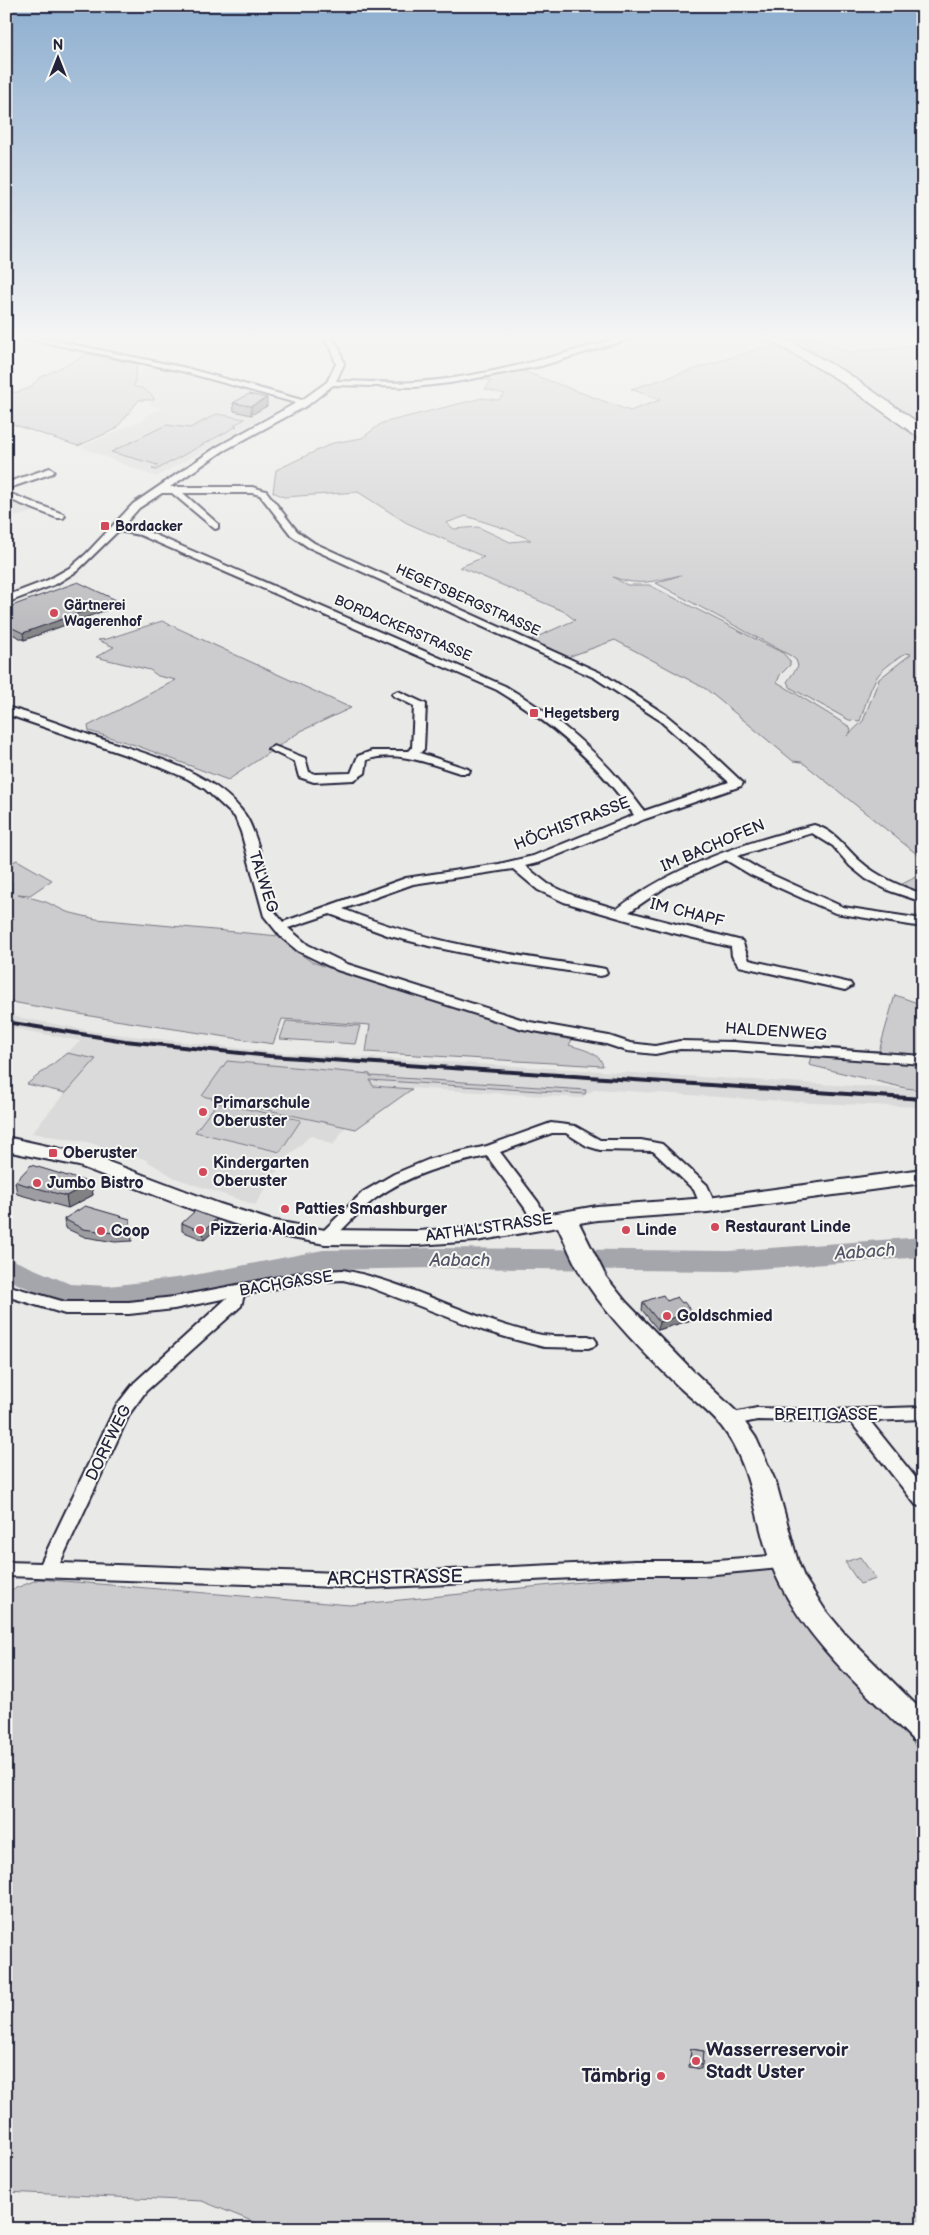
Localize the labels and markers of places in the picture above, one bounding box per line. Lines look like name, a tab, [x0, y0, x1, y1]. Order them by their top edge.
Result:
place label: Bordacker	[115, 518, 183, 535]
marker: Bordacker	[99, 520, 111, 532]
place label: Gärtnerei Wagerenhof	[64, 597, 143, 630]
marker: Gärtnerei Wagerenhof	[48, 607, 60, 619]
place label: Hegetsberg	[544, 705, 619, 722]
marker: Hegetsberg	[528, 707, 540, 719]
place label: Primarschule Oberuster	[213, 1094, 310, 1131]
marker: Primarschule Oberuster	[197, 1106, 209, 1118]
place label: Oberuster	[63, 1144, 138, 1163]
marker: Oberuster	[47, 1147, 59, 1159]
place label: Kindergarten Oberuster	[213, 1154, 309, 1191]
marker: Kindergarten Oberuster	[197, 1166, 209, 1178]
place label: Jumbo Bistro	[47, 1174, 144, 1193]
marker: Jumbo Bistro	[31, 1177, 43, 1189]
place label: Patties Smashburger	[295, 1200, 448, 1219]
marker: Patties Smashburger	[279, 1203, 291, 1215]
place label: Restaurant Linde	[725, 1218, 851, 1237]
place label: Pizzeria Aladin	[210, 1221, 318, 1240]
place label: Linde	[636, 1221, 677, 1240]
marker: Restaurant Linde	[709, 1221, 721, 1233]
place label: Coop	[111, 1222, 150, 1241]
marker: Pizzeria Aladin	[194, 1224, 206, 1236]
marker: Linde	[620, 1224, 632, 1236]
marker: Coop	[95, 1225, 107, 1237]
place label: Goldschmied	[677, 1307, 773, 1326]
marker: Goldschmied	[661, 1310, 673, 1322]
place label: Wasserreservoir Stadt Uster	[706, 2039, 849, 2084]
marker: Wasserreservoir Stadt Uster	[690, 2055, 702, 2067]
place label: Tämbrig	[582, 2065, 651, 2088]
marker: Tämbrig	[655, 2070, 667, 2082]

